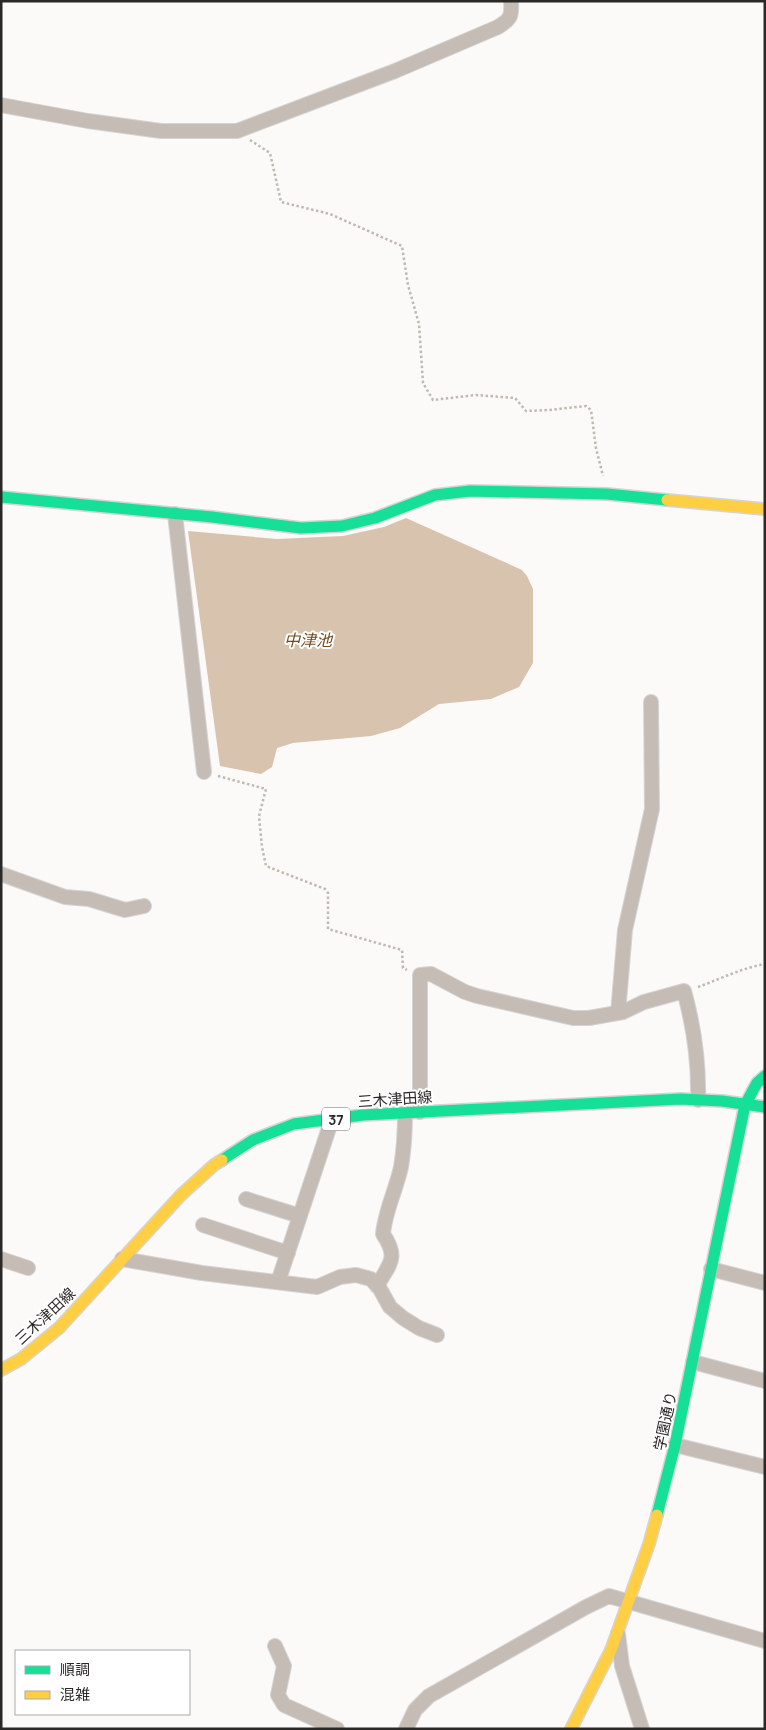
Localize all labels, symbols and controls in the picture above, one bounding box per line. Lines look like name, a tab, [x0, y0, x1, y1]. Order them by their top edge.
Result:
water label: 中津池	[284, 629, 334, 651]
street label: 三木津田線	[357, 1086, 433, 1112]
road number: 37	[322, 1108, 350, 1130]
street label: 三木津田線	[10, 1283, 80, 1349]
street label: 学園通り	[648, 1389, 682, 1453]
legend	[15, 1650, 190, 1715]
text: 順調	[60, 1659, 90, 1680]
text: 混雑	[60, 1684, 90, 1705]

